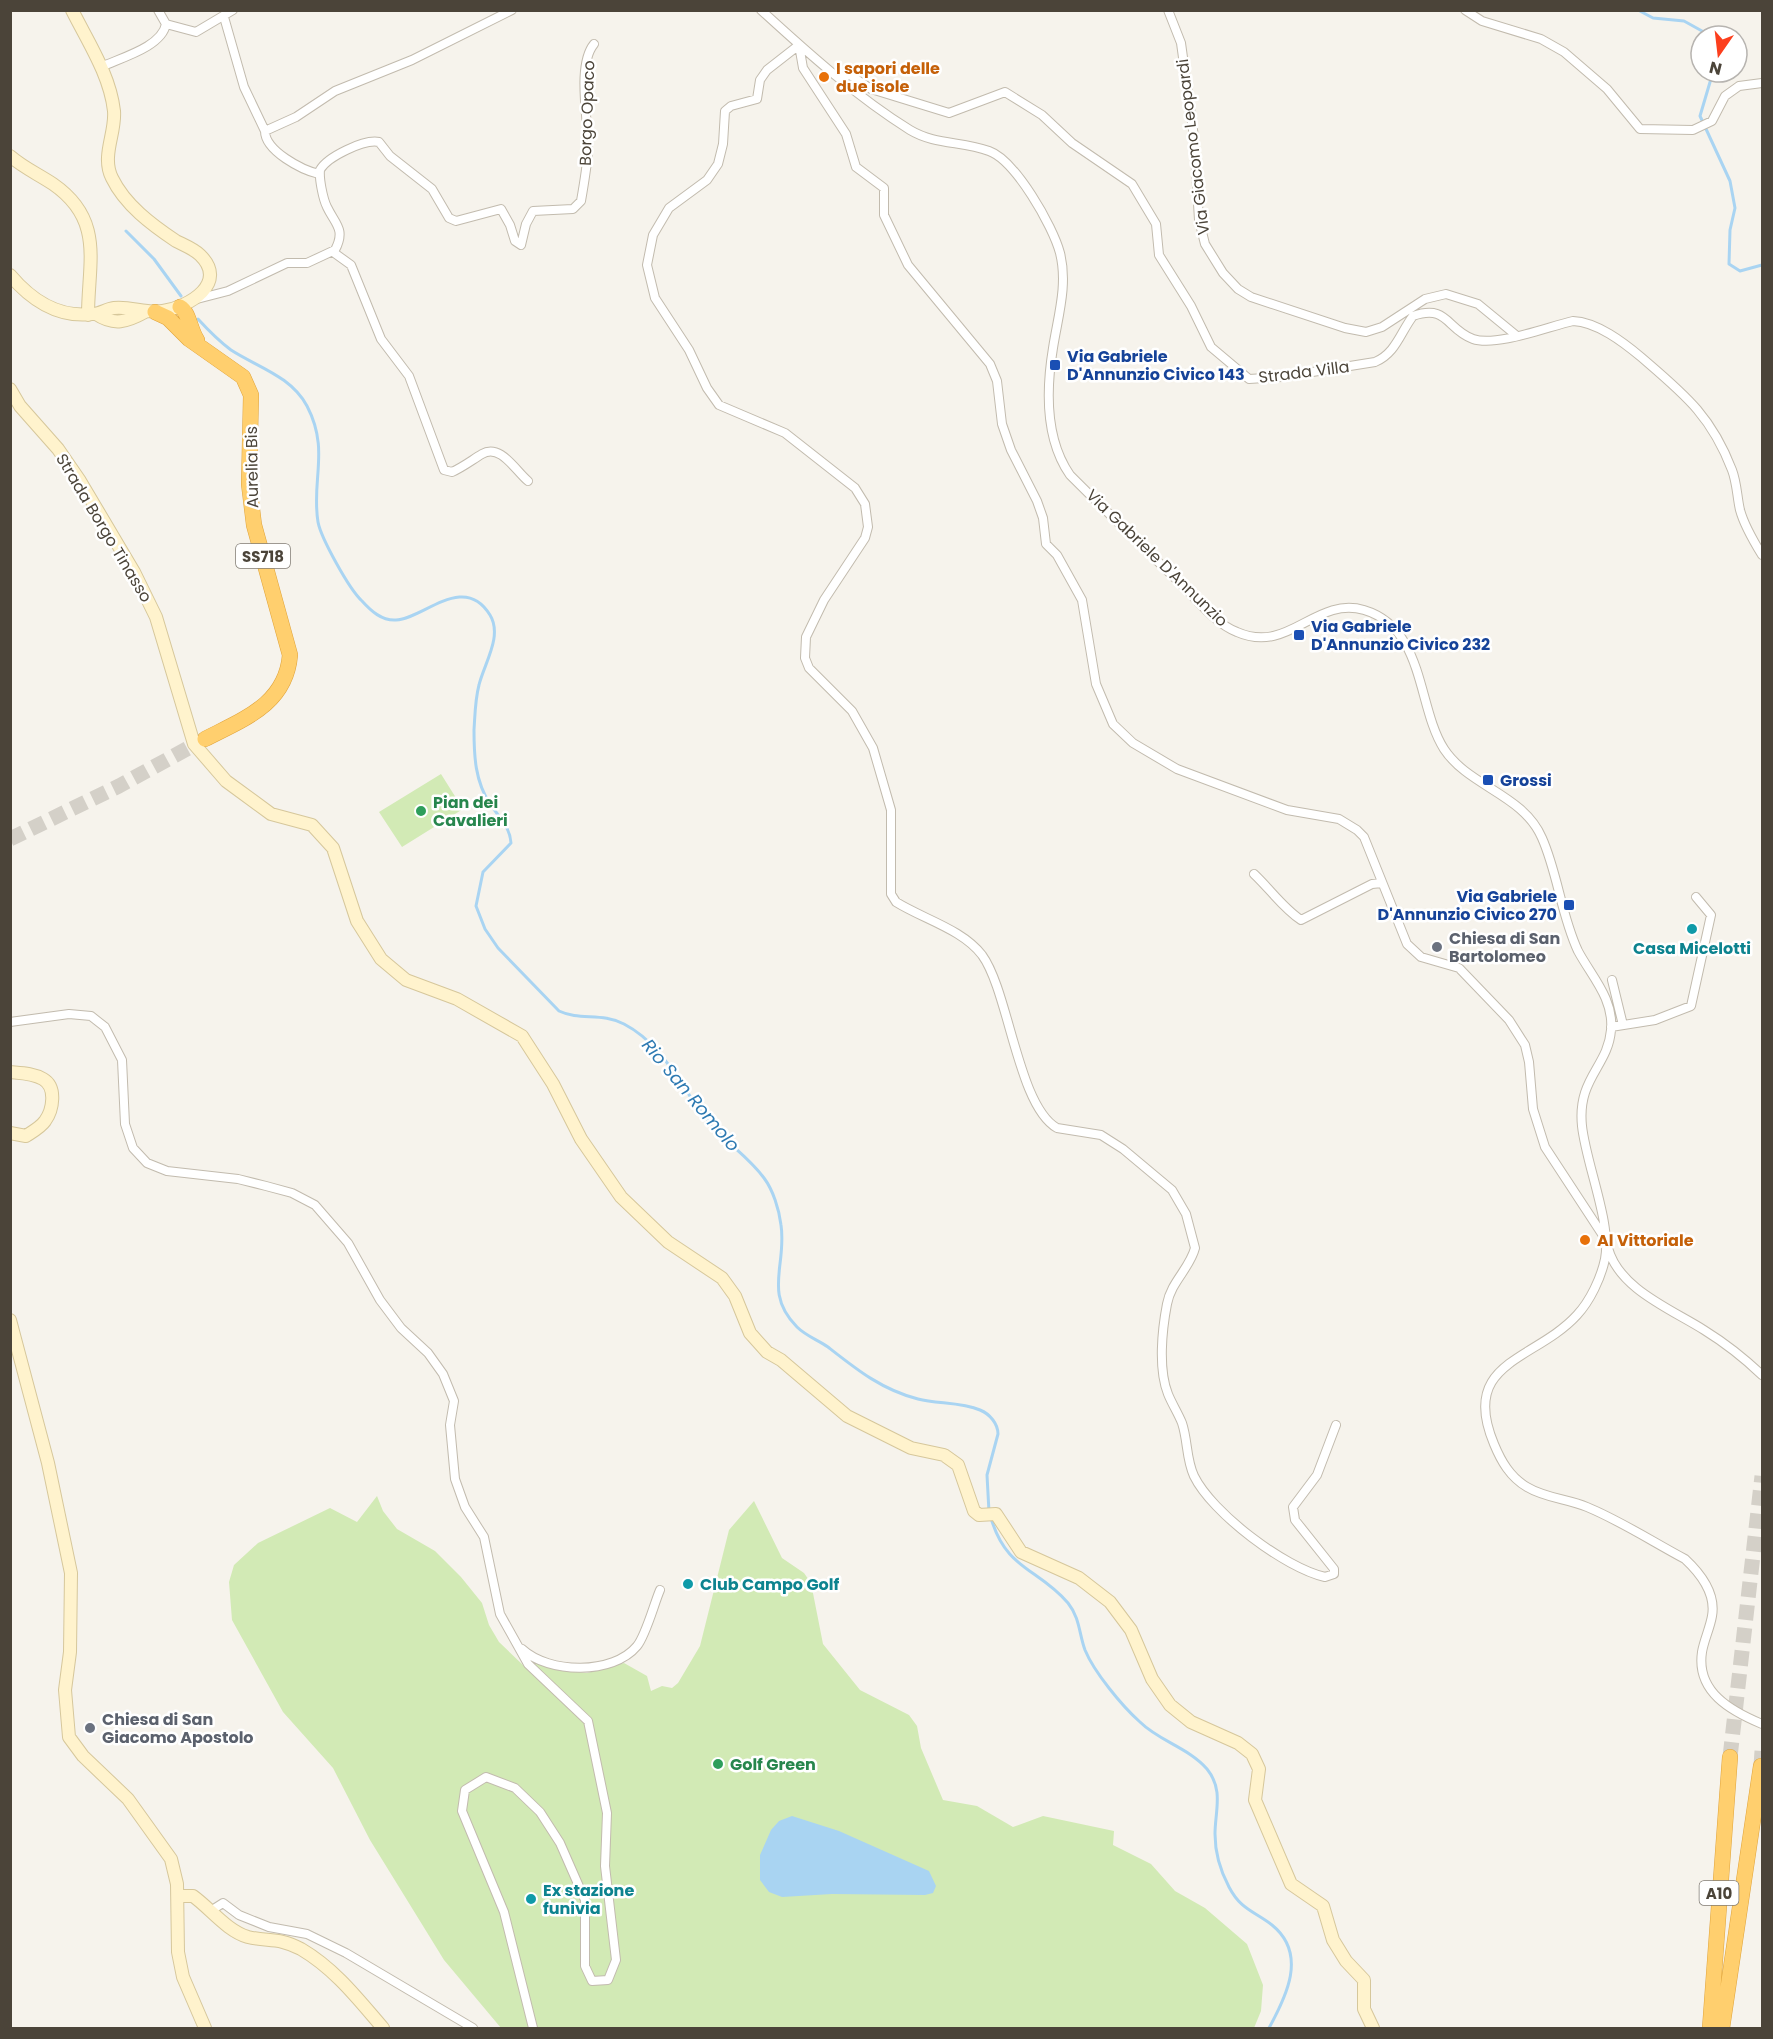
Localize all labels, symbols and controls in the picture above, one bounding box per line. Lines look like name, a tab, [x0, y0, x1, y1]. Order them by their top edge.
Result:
north arrow	[1689, 24, 1749, 84]
text: N	[1707, 55, 1724, 81]
place label: I sapori delle due isole	[836, 57, 940, 98]
street label: Via Giacomo Leopardi	[1171, 58, 1215, 236]
street label: Borgo Opaco	[574, 60, 600, 166]
marker: I sapori delle due isole	[817, 70, 831, 84]
place label: Via Gabriele D'Annunzio Civico 143	[1067, 345, 1245, 386]
street label: Strada Villa	[1257, 355, 1351, 389]
marker: Via Gabriele D'Annunzio Civico 143	[1048, 358, 1062, 372]
street label: Aurelia Bis	[240, 426, 264, 508]
street label: Strada Borgo Tinasso	[50, 449, 158, 607]
street label: Via Gabriele D'Annunzio	[1081, 484, 1233, 632]
road number: SS718	[236, 544, 290, 568]
place label: Via Gabriele D'Annunzio Civico 232	[1311, 615, 1490, 656]
marker: Via Gabriele D'Annunzio Civico 232	[1292, 628, 1306, 642]
place label: Grossi	[1500, 769, 1552, 792]
marker: Grossi	[1481, 773, 1495, 787]
place label: Pian dei Cavalieri	[433, 791, 508, 832]
marker: Pian dei Cavalieri	[414, 804, 428, 818]
place label: Via Gabriele D'Annunzio Civico 270	[1378, 885, 1557, 926]
marker: Via Gabriele D'Annunzio Civico 270	[1562, 898, 1576, 912]
marker: Casa Micelotti	[1685, 922, 1699, 936]
place label: Chiesa di San Bartolomeo	[1449, 927, 1560, 968]
place label: Casa Micelotti	[1633, 937, 1751, 960]
marker: Chiesa di San Bartolomeo	[1430, 940, 1444, 954]
water label: Rio San Romolo	[636, 1033, 746, 1157]
place label: Al Vittoriale	[1597, 1229, 1694, 1252]
marker: Al Vittoriale	[1578, 1233, 1592, 1247]
place label: Club Campo Golf	[700, 1573, 840, 1596]
marker: Club Campo Golf	[681, 1577, 695, 1591]
place label: Chiesa di San Giacomo Apostolo	[102, 1708, 254, 1749]
marker: Chiesa di San Giacomo Apostolo	[83, 1721, 97, 1735]
place label: Golf Green	[730, 1753, 816, 1776]
marker: Golf Green	[711, 1757, 725, 1771]
place label: Ex stazione funivia	[543, 1879, 634, 1920]
road number: A10	[1700, 1881, 1738, 1905]
marker: Ex stazione funivia	[524, 1892, 538, 1906]

